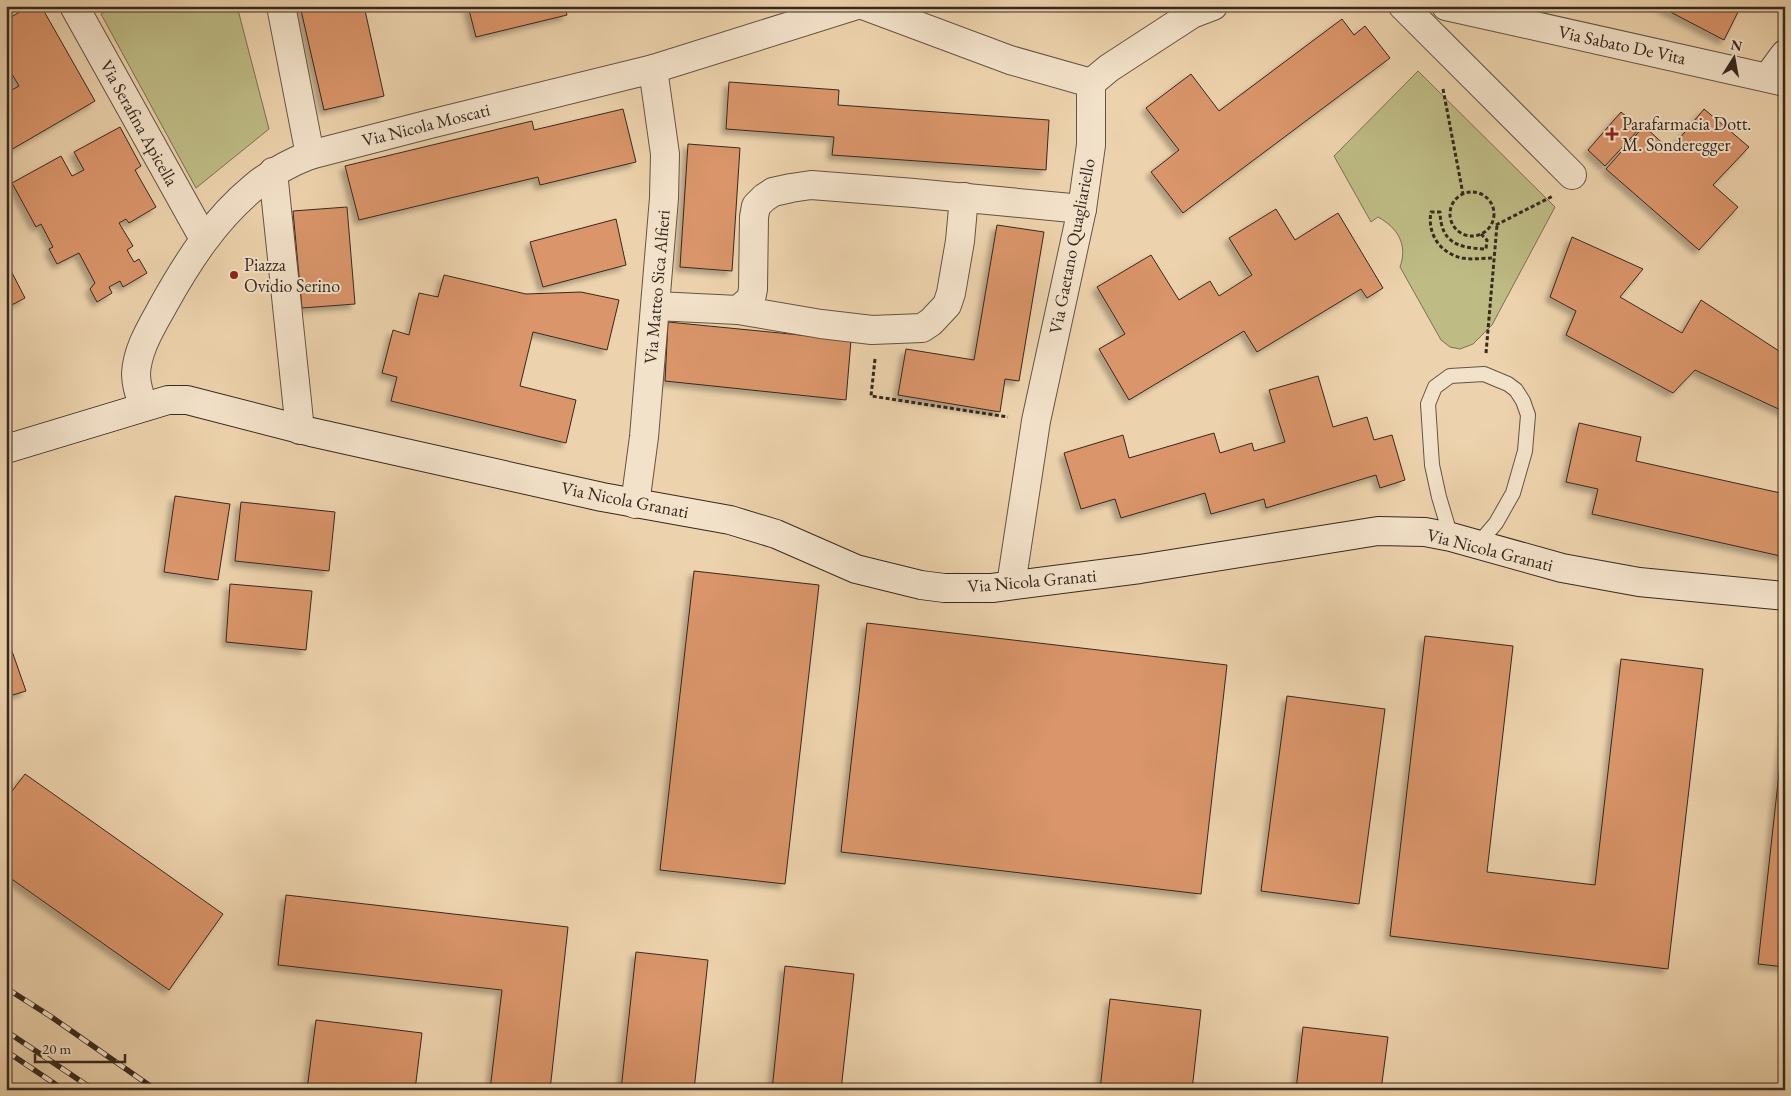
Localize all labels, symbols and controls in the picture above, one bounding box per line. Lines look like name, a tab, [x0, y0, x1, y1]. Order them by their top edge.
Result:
street label: Via Sabato De Vita	[1556, 20, 1689, 69]
north arrow	[1708, 32, 1758, 82]
text: N	[1729, 35, 1744, 55]
street label: Via Serafina Apicella	[95, 55, 184, 191]
street label: Via Nicola Moscati	[359, 97, 493, 152]
place label: Parafarmacia Dott. M. Sonderegger	[1622, 112, 1752, 156]
marker: Parafarmacia Dott. M. Sonderegger	[1606, 128, 1618, 140]
street label: Via Gaetano Quagliariello	[1043, 156, 1100, 336]
street label: Via Matteo Sica Alfieri	[638, 208, 675, 365]
place label: Piazza Ovidio Serino	[244, 253, 340, 297]
marker: Piazza Ovidio Serino	[228, 269, 240, 281]
street label: Via Nicola Granati	[559, 476, 691, 523]
street label: Via Nicola Granati	[1425, 523, 1556, 576]
street label: Via Nicola Granati	[967, 563, 1098, 598]
scale bar	[35, 1031, 125, 1063]
text: 20 m	[42, 1039, 71, 1058]

